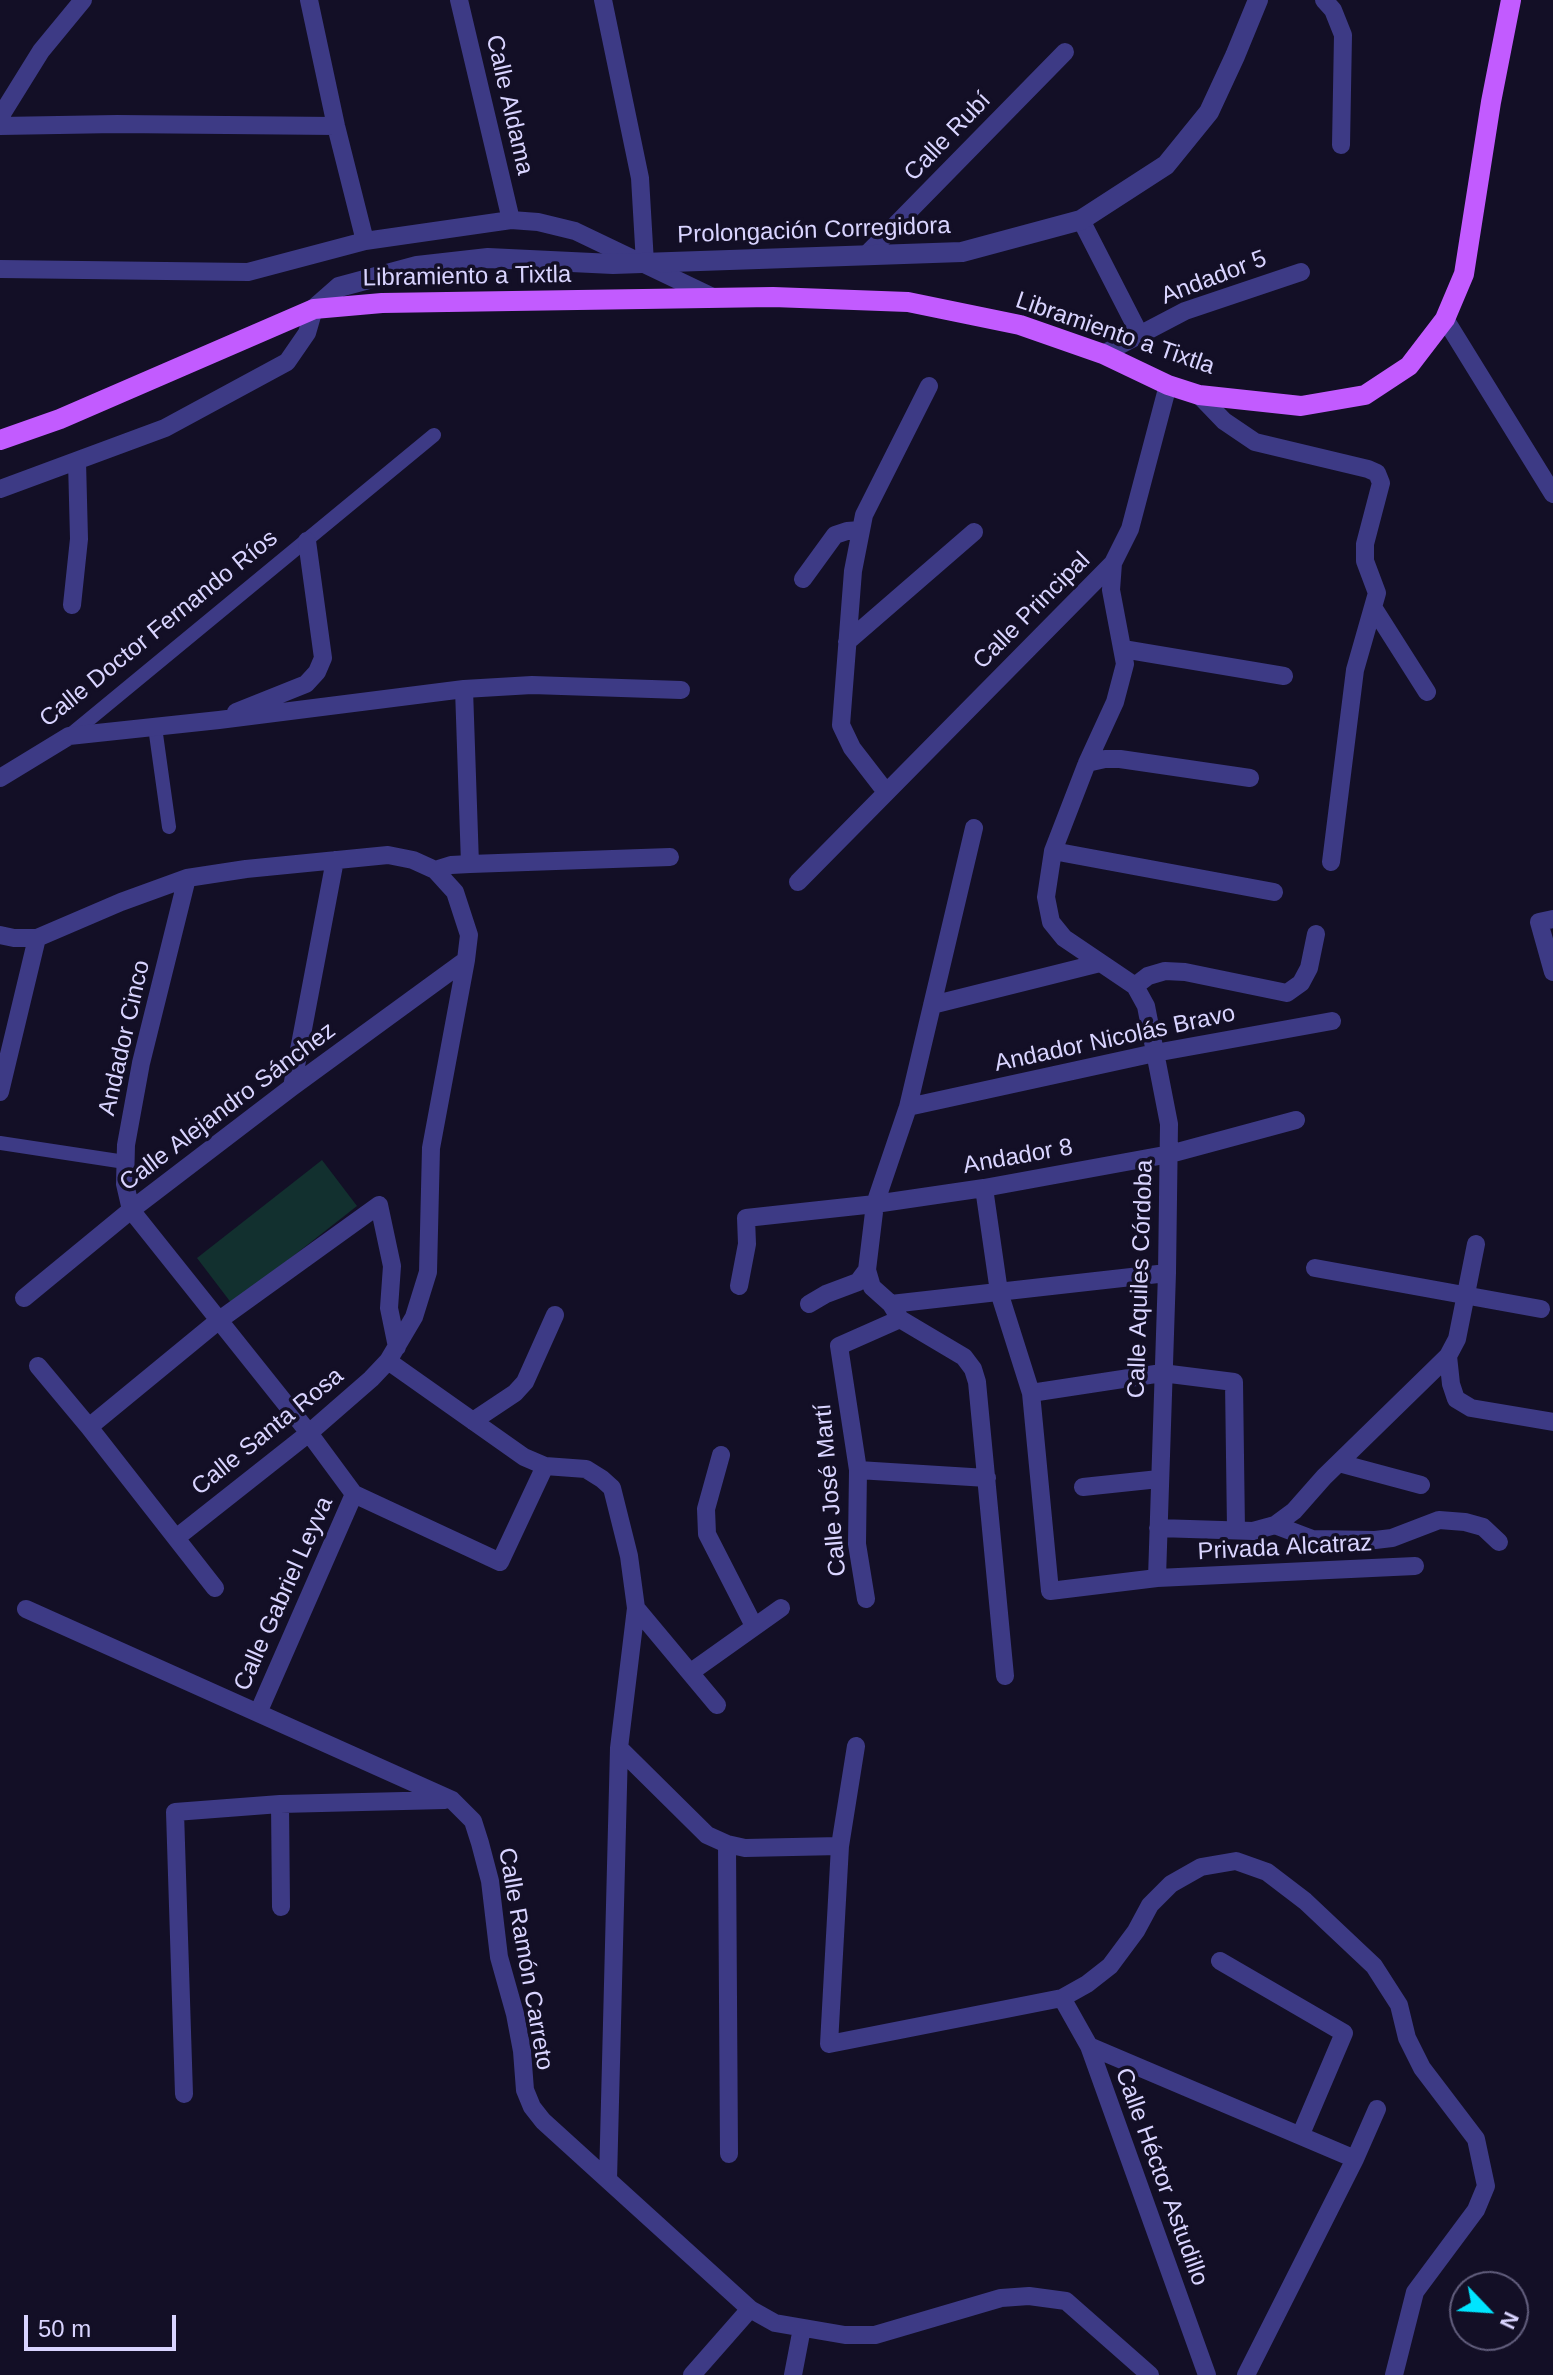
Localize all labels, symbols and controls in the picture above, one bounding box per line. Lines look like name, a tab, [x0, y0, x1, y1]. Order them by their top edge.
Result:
street label: Calle Aldama	[479, 32, 539, 178]
street label: Calle Rubí	[899, 87, 997, 187]
street label: Prolongación Corregidora	[677, 212, 951, 250]
street label: Andador 5	[1157, 245, 1271, 311]
street label: Libramiento a Tixtla	[362, 261, 572, 293]
street label: Libramiento a Tixtla	[1012, 286, 1218, 382]
street label: Calle Doctor Fernando Ríos	[34, 524, 284, 734]
street label: Calle Principal	[968, 547, 1096, 675]
street label: Andador Cinco	[93, 957, 157, 1119]
street label: Andador Nicolás Bravo	[992, 999, 1238, 1079]
street label: Calle Alejandro Sánchez	[114, 1016, 342, 1198]
street label: Andador 8	[961, 1133, 1075, 1181]
street label: Calle Aquiles Córdoba	[1122, 1159, 1160, 1399]
street label: Calle Santa Rosa	[186, 1362, 350, 1502]
street label: Calle José Martí	[809, 1402, 853, 1578]
street label: Calle Gabriel Leyva	[228, 1492, 340, 1696]
street label: Privada Alcatraz	[1197, 1529, 1373, 1567]
street label: Calle Ramón Carreto	[491, 1846, 559, 2072]
street label: Calle Héctor Astudillo	[1108, 2064, 1214, 2290]
north arrow	[1449, 2271, 1529, 2351]
scale bar	[28, 2299, 180, 2349]
text: N	[1495, 2308, 1524, 2333]
text: 50 m	[38, 2315, 91, 2342]

